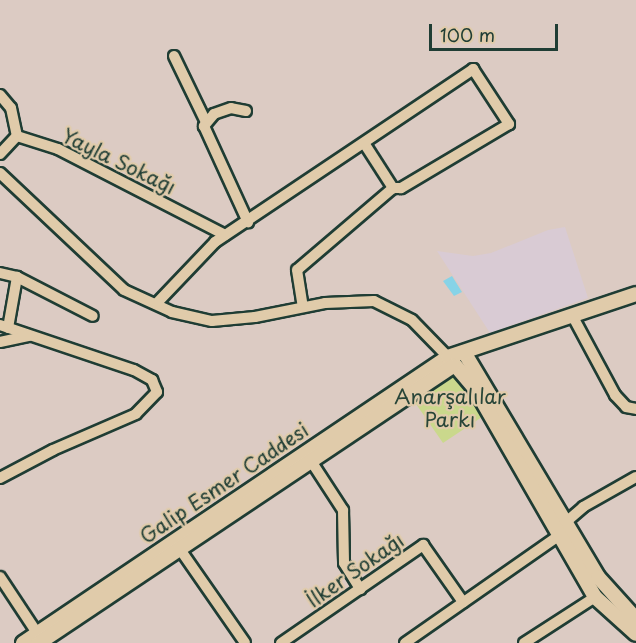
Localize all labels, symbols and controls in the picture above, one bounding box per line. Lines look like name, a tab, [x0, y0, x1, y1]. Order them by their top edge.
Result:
scale bar	[432, 12, 561, 50]
text: 100 m	[440, 21, 495, 48]
street label: Yayla Sokağı	[58, 123, 180, 199]
park label: Anarşalılar Parkı	[394, 385, 506, 432]
street label: Galip Esmer Caddesi	[135, 417, 313, 549]
street label: İlker Sokağı	[301, 527, 409, 613]

